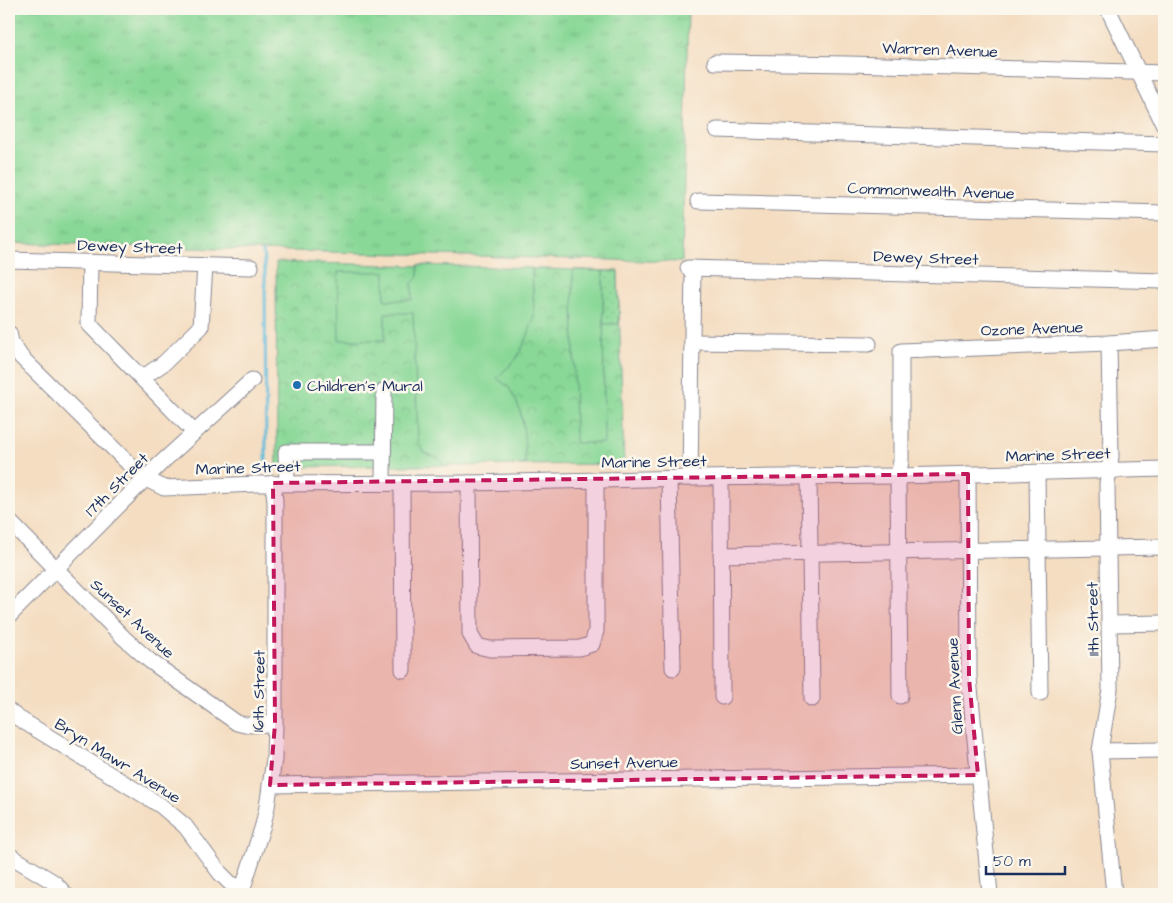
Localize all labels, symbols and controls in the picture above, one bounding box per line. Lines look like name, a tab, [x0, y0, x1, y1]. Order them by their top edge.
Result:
street label: Warren Avenue	[882, 37, 999, 63]
street label: Commonwealth Avenue	[847, 177, 1015, 205]
street label: Dewey Street	[77, 234, 183, 261]
street label: Dewey Street	[873, 245, 979, 272]
street label: Ozone Avenue	[980, 316, 1084, 342]
place label: Children's Mural	[307, 375, 423, 397]
marker: Children's Mural	[291, 379, 303, 391]
street label: Marine Street	[1005, 442, 1111, 468]
street label: 17th Street	[80, 448, 154, 521]
street label: Marine Street	[601, 450, 707, 474]
street label: Marine Street	[195, 455, 301, 481]
street label: Sunset Avenue	[85, 574, 180, 664]
street label: 11th Street	[1081, 581, 1105, 656]
street label: Glenn Avenue	[941, 637, 969, 735]
street label: 16th Street	[247, 649, 271, 732]
street label: Bryn Mawr Avenue	[50, 713, 185, 810]
street label: Sunset Avenue	[570, 751, 679, 775]
scale bar	[986, 843, 1064, 875]
text: 50 m	[993, 851, 1031, 872]

